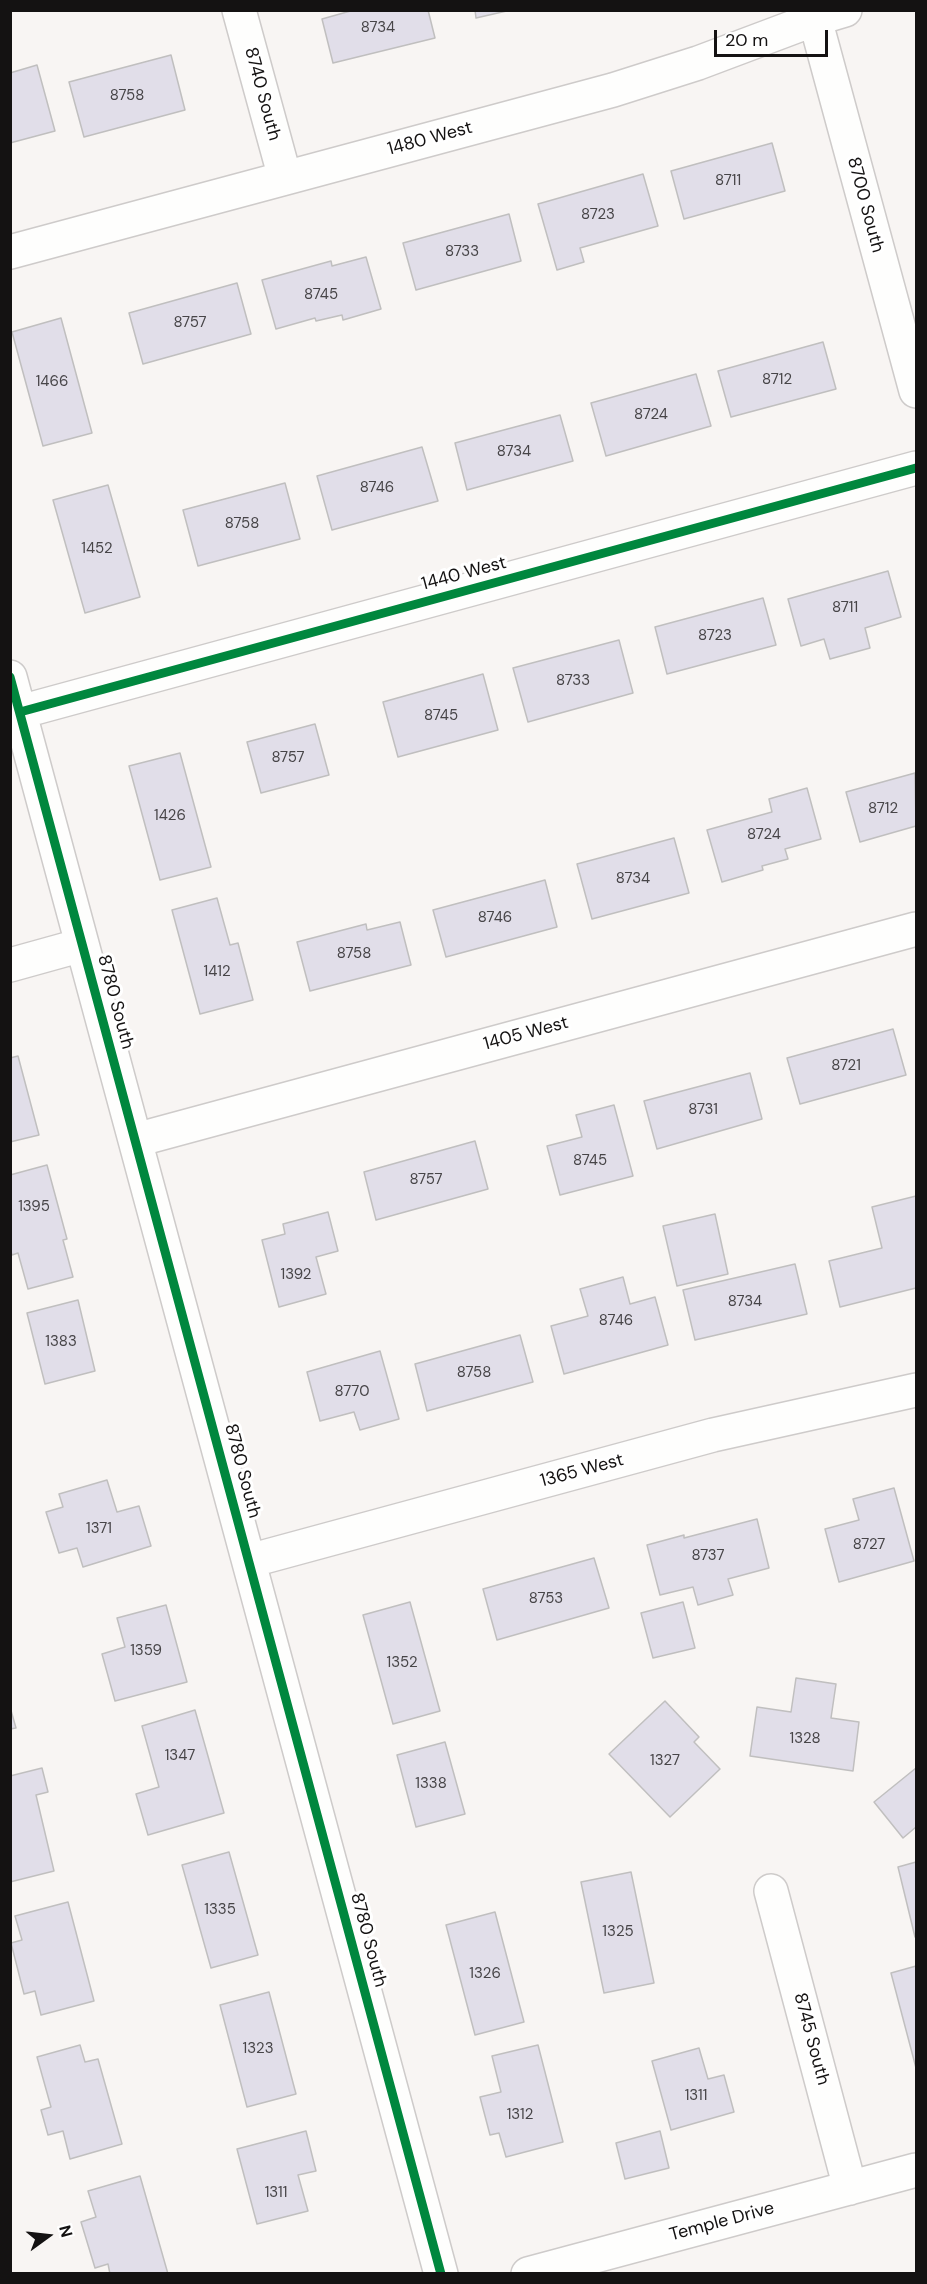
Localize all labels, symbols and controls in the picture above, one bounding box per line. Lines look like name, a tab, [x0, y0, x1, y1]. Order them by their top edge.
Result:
scale bar	[717, 18, 831, 56]
house number: 8734	[361, 19, 395, 37]
text: 20 m	[725, 28, 768, 52]
street label: 8740 South	[239, 45, 285, 143]
house number: 8758	[110, 87, 144, 105]
street label: 1480 West	[385, 117, 475, 161]
street label: 8700 South	[842, 155, 888, 255]
house number: 8711	[715, 172, 741, 190]
house number: 8723	[581, 206, 615, 224]
house number: 8733	[445, 243, 479, 261]
house number: 8745	[304, 286, 338, 304]
house number: 8757	[173, 314, 207, 332]
house number: 8712	[762, 371, 792, 389]
house number: 1466	[36, 373, 68, 391]
house number: 8724	[634, 406, 668, 424]
house number: 8734	[497, 443, 531, 461]
house number: 8746	[360, 479, 394, 497]
house number: 8758	[225, 515, 259, 533]
house number: 1452	[81, 540, 113, 558]
street label: 1440 West	[419, 552, 509, 596]
house number: 8711	[832, 599, 858, 617]
house number: 8723	[698, 627, 732, 645]
house number: 8733	[556, 672, 590, 690]
house number: 8745	[424, 707, 458, 725]
house number: 8757	[271, 749, 305, 767]
house number: 8712	[868, 800, 898, 818]
house number: 1426	[154, 807, 186, 825]
house number: 8724	[747, 826, 781, 844]
house number: 8734	[616, 870, 650, 888]
house number: 8746	[478, 909, 512, 927]
house number: 8758	[337, 945, 371, 963]
street label: 8780 South	[92, 953, 138, 1051]
house number: 1412	[203, 963, 231, 981]
street label: 1405 West	[481, 1012, 571, 1056]
house number: 8721	[831, 1057, 861, 1075]
house number: 8731	[688, 1101, 718, 1119]
house number: 8745	[573, 1152, 607, 1170]
house number: 8757	[409, 1171, 443, 1189]
house number: 1395	[18, 1198, 50, 1216]
house number: 1392	[281, 1266, 311, 1284]
house number: 8734	[728, 1293, 762, 1311]
house number: 8746	[599, 1312, 633, 1330]
house number: 1383	[45, 1333, 77, 1351]
house number: 8758	[457, 1364, 491, 1382]
house number: 8770	[335, 1383, 369, 1401]
street label: 8780 South	[219, 1422, 265, 1520]
street label: 1365 West	[538, 1450, 626, 1492]
house number: 1371	[86, 1520, 112, 1538]
house number: 8727	[853, 1536, 885, 1554]
house number: 8737	[692, 1547, 724, 1565]
house number: 8753	[529, 1590, 563, 1608]
house number: 1359	[130, 1642, 162, 1660]
house number: 1352	[386, 1654, 418, 1672]
house number: 1328	[789, 1730, 821, 1748]
house number: 1347	[165, 1747, 195, 1765]
house number: 1327	[650, 1752, 680, 1770]
house number: 1338	[415, 1775, 447, 1793]
street label: 8780 South	[345, 1891, 391, 1989]
house number: 1335	[204, 1901, 236, 1919]
house number: 1325	[602, 1923, 634, 1941]
house number: 1326	[469, 1965, 501, 1983]
street label: 8745 South	[788, 1991, 834, 2087]
house number: 1323	[242, 2040, 274, 2058]
house number: 1311	[685, 2087, 707, 2105]
house number: 1312	[507, 2106, 533, 2124]
house number: 1311	[265, 2184, 287, 2202]
street label: Temple Drive	[667, 2198, 777, 2246]
north arrow	[18, 2206, 78, 2266]
text: N	[54, 2223, 78, 2240]

